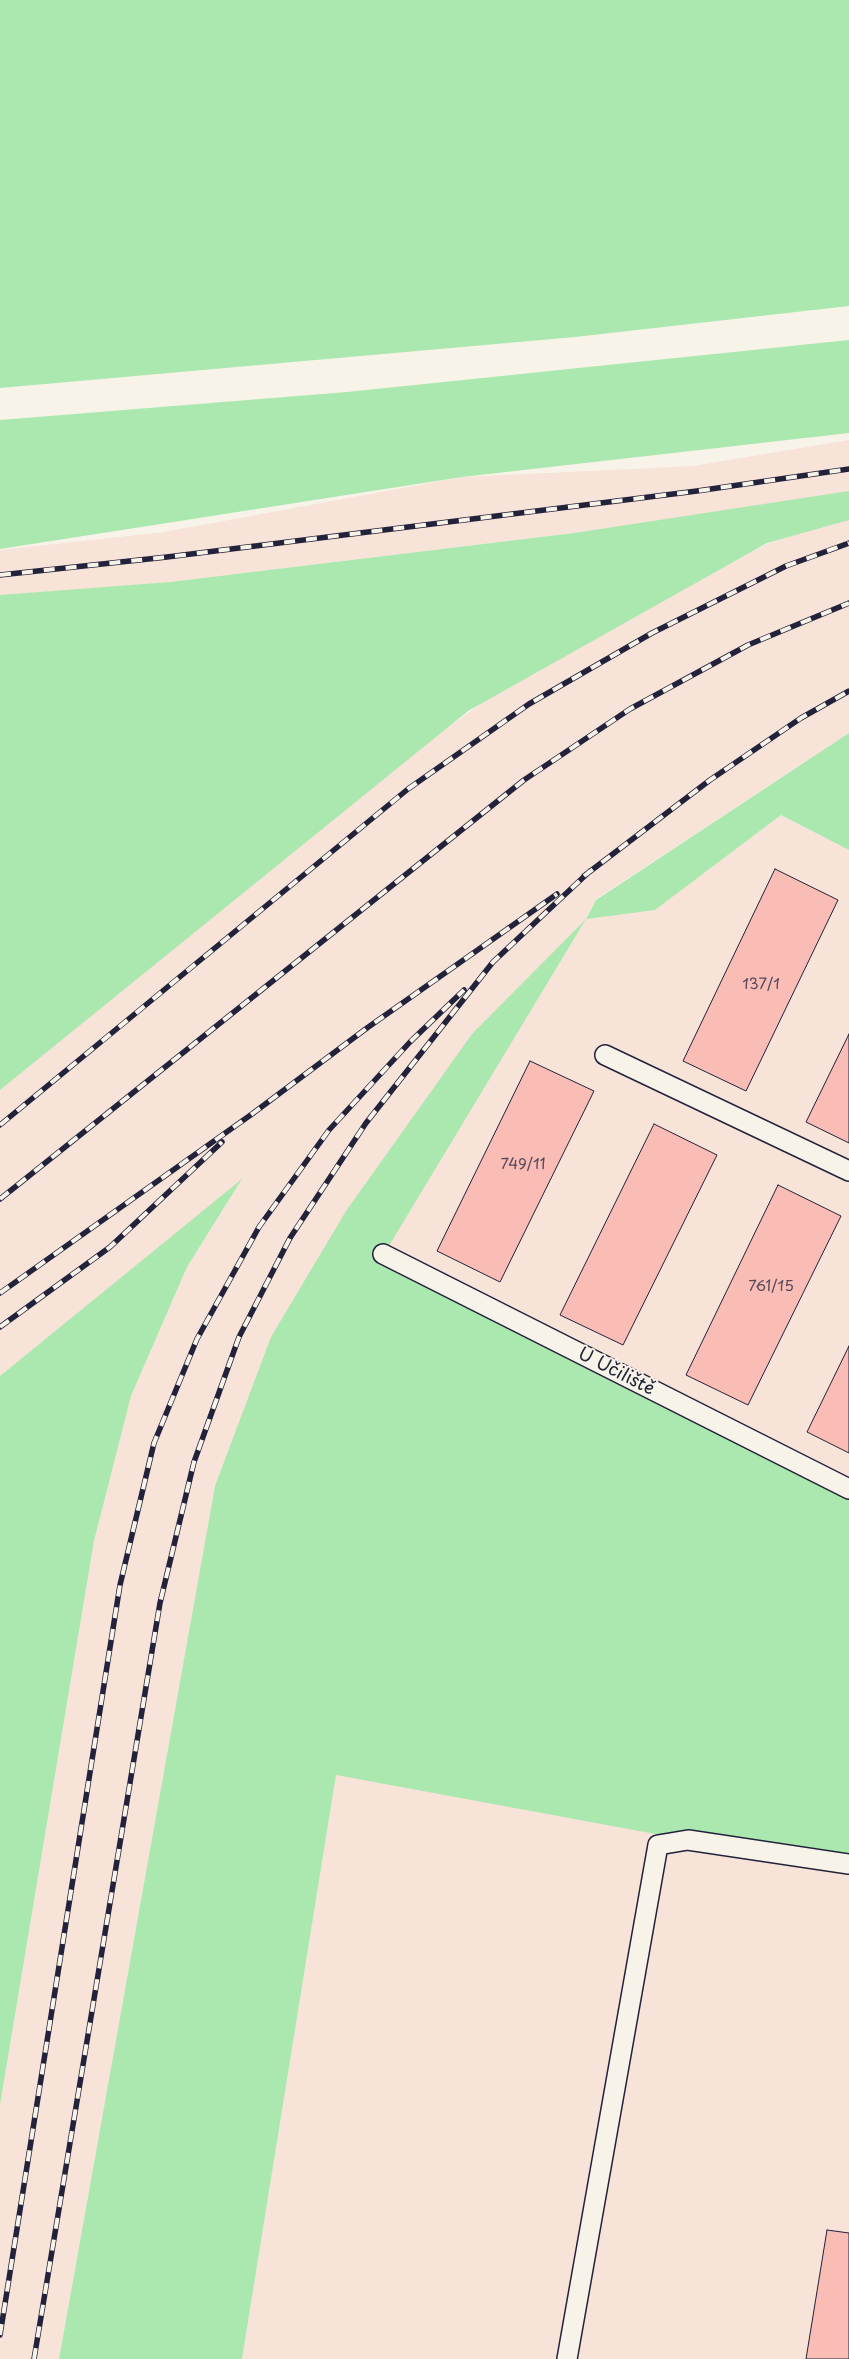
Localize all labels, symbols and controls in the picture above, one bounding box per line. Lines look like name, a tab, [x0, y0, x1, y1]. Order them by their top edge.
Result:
house number: 137/1	[742, 976, 780, 994]
house number: 749/11	[500, 1156, 546, 1174]
house number: 761/15	[748, 1278, 794, 1296]
street label: U Učiliště	[574, 1344, 658, 1400]

